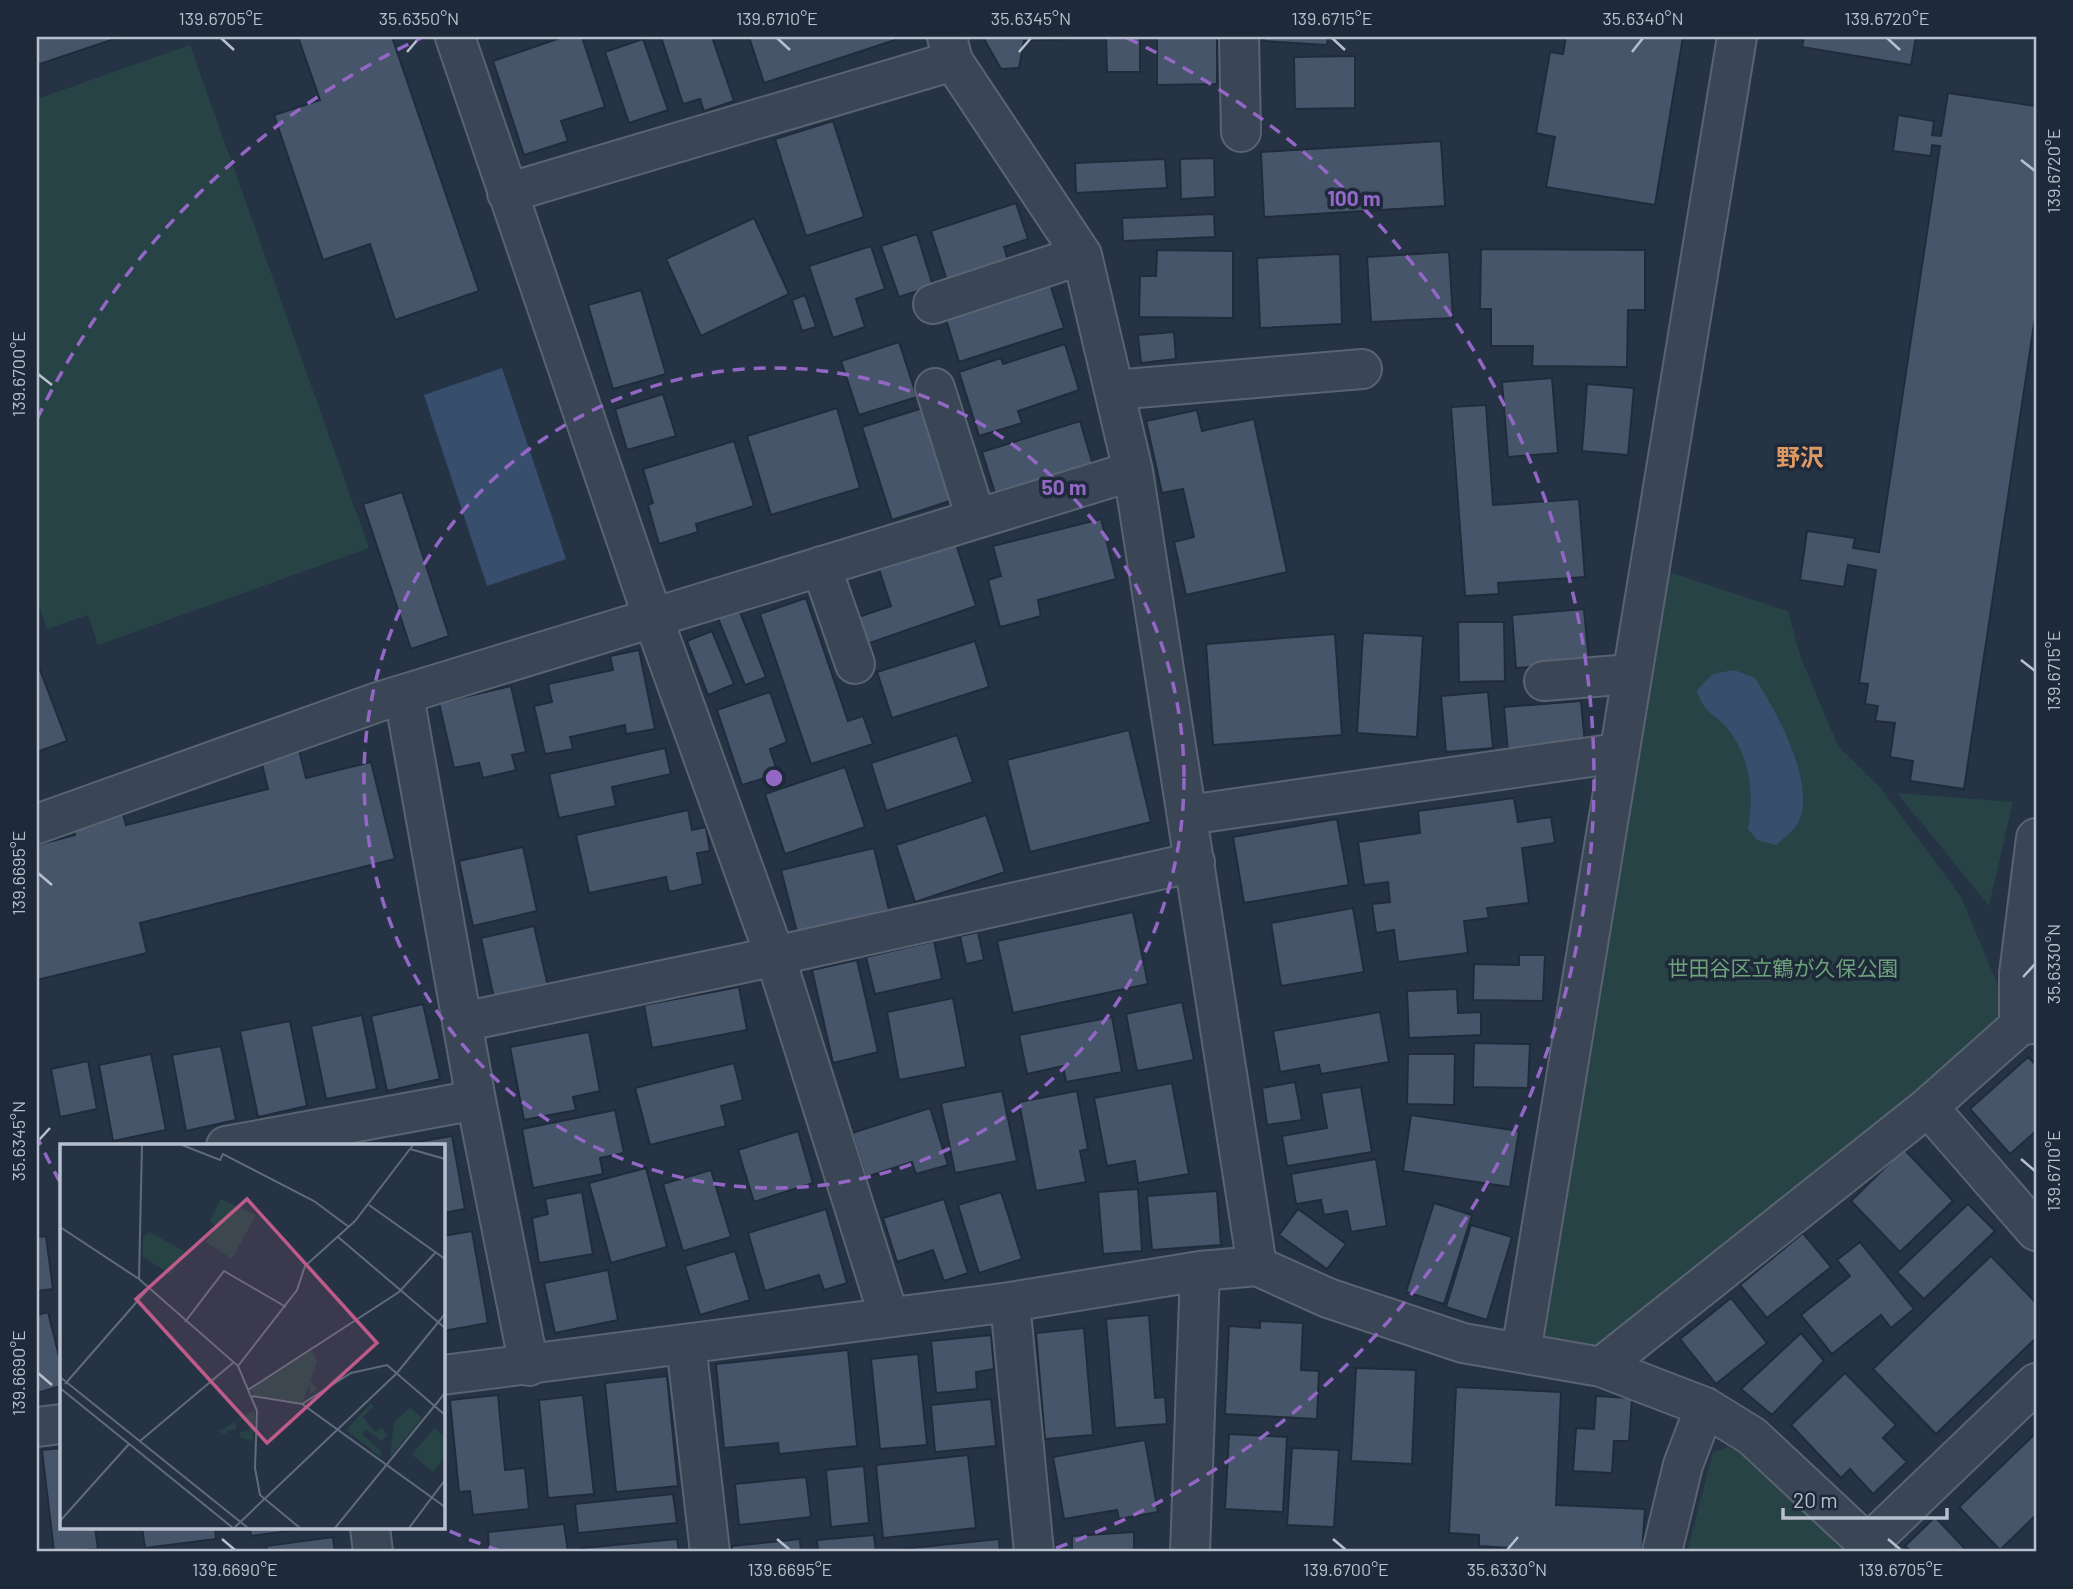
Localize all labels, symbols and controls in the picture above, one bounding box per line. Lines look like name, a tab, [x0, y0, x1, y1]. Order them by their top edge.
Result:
text: 139.6705°E	[179, 7, 263, 29]
text: 35.6350°N	[379, 7, 459, 29]
text: 139.6710°E	[736, 7, 818, 29]
text: 35.6345°N	[991, 7, 1071, 29]
text: 139.6715°E	[1291, 7, 1373, 29]
text: 35.6340°N	[1602, 7, 1684, 29]
text: 139.6720°E	[1844, 7, 1930, 29]
text: 139.6720°E	[2042, 128, 2064, 214]
text: 100 m	[1327, 185, 1381, 210]
text: 139.6700°E	[7, 331, 29, 417]
district label: 野沢	[1776, 442, 1824, 471]
text: 50 m	[1041, 474, 1087, 499]
text: 139.6715°E	[2042, 630, 2064, 712]
centre of rings	[762, 766, 786, 790]
text: 139.6695°E	[7, 831, 29, 915]
text: 35.6330°N	[2042, 924, 2064, 1004]
park label: 世田谷区立鶴が久保公園	[1668, 955, 1899, 980]
text: 35.6345°N	[7, 1101, 29, 1181]
text: 139.6710°E	[2042, 1130, 2064, 1212]
inset map	[60, 1144, 444, 1530]
text: 139.6690°E	[7, 1330, 29, 1416]
scale bar	[1783, 1477, 1947, 1521]
text: 20 m	[1793, 1487, 1838, 1512]
text: 139.6690°E	[192, 1558, 278, 1580]
text: 139.6695°E	[748, 1558, 832, 1580]
text: 139.6700°E	[1303, 1558, 1389, 1580]
text: 35.6330°N	[1467, 1558, 1547, 1580]
text: 139.6705°E	[1859, 1558, 1943, 1580]

